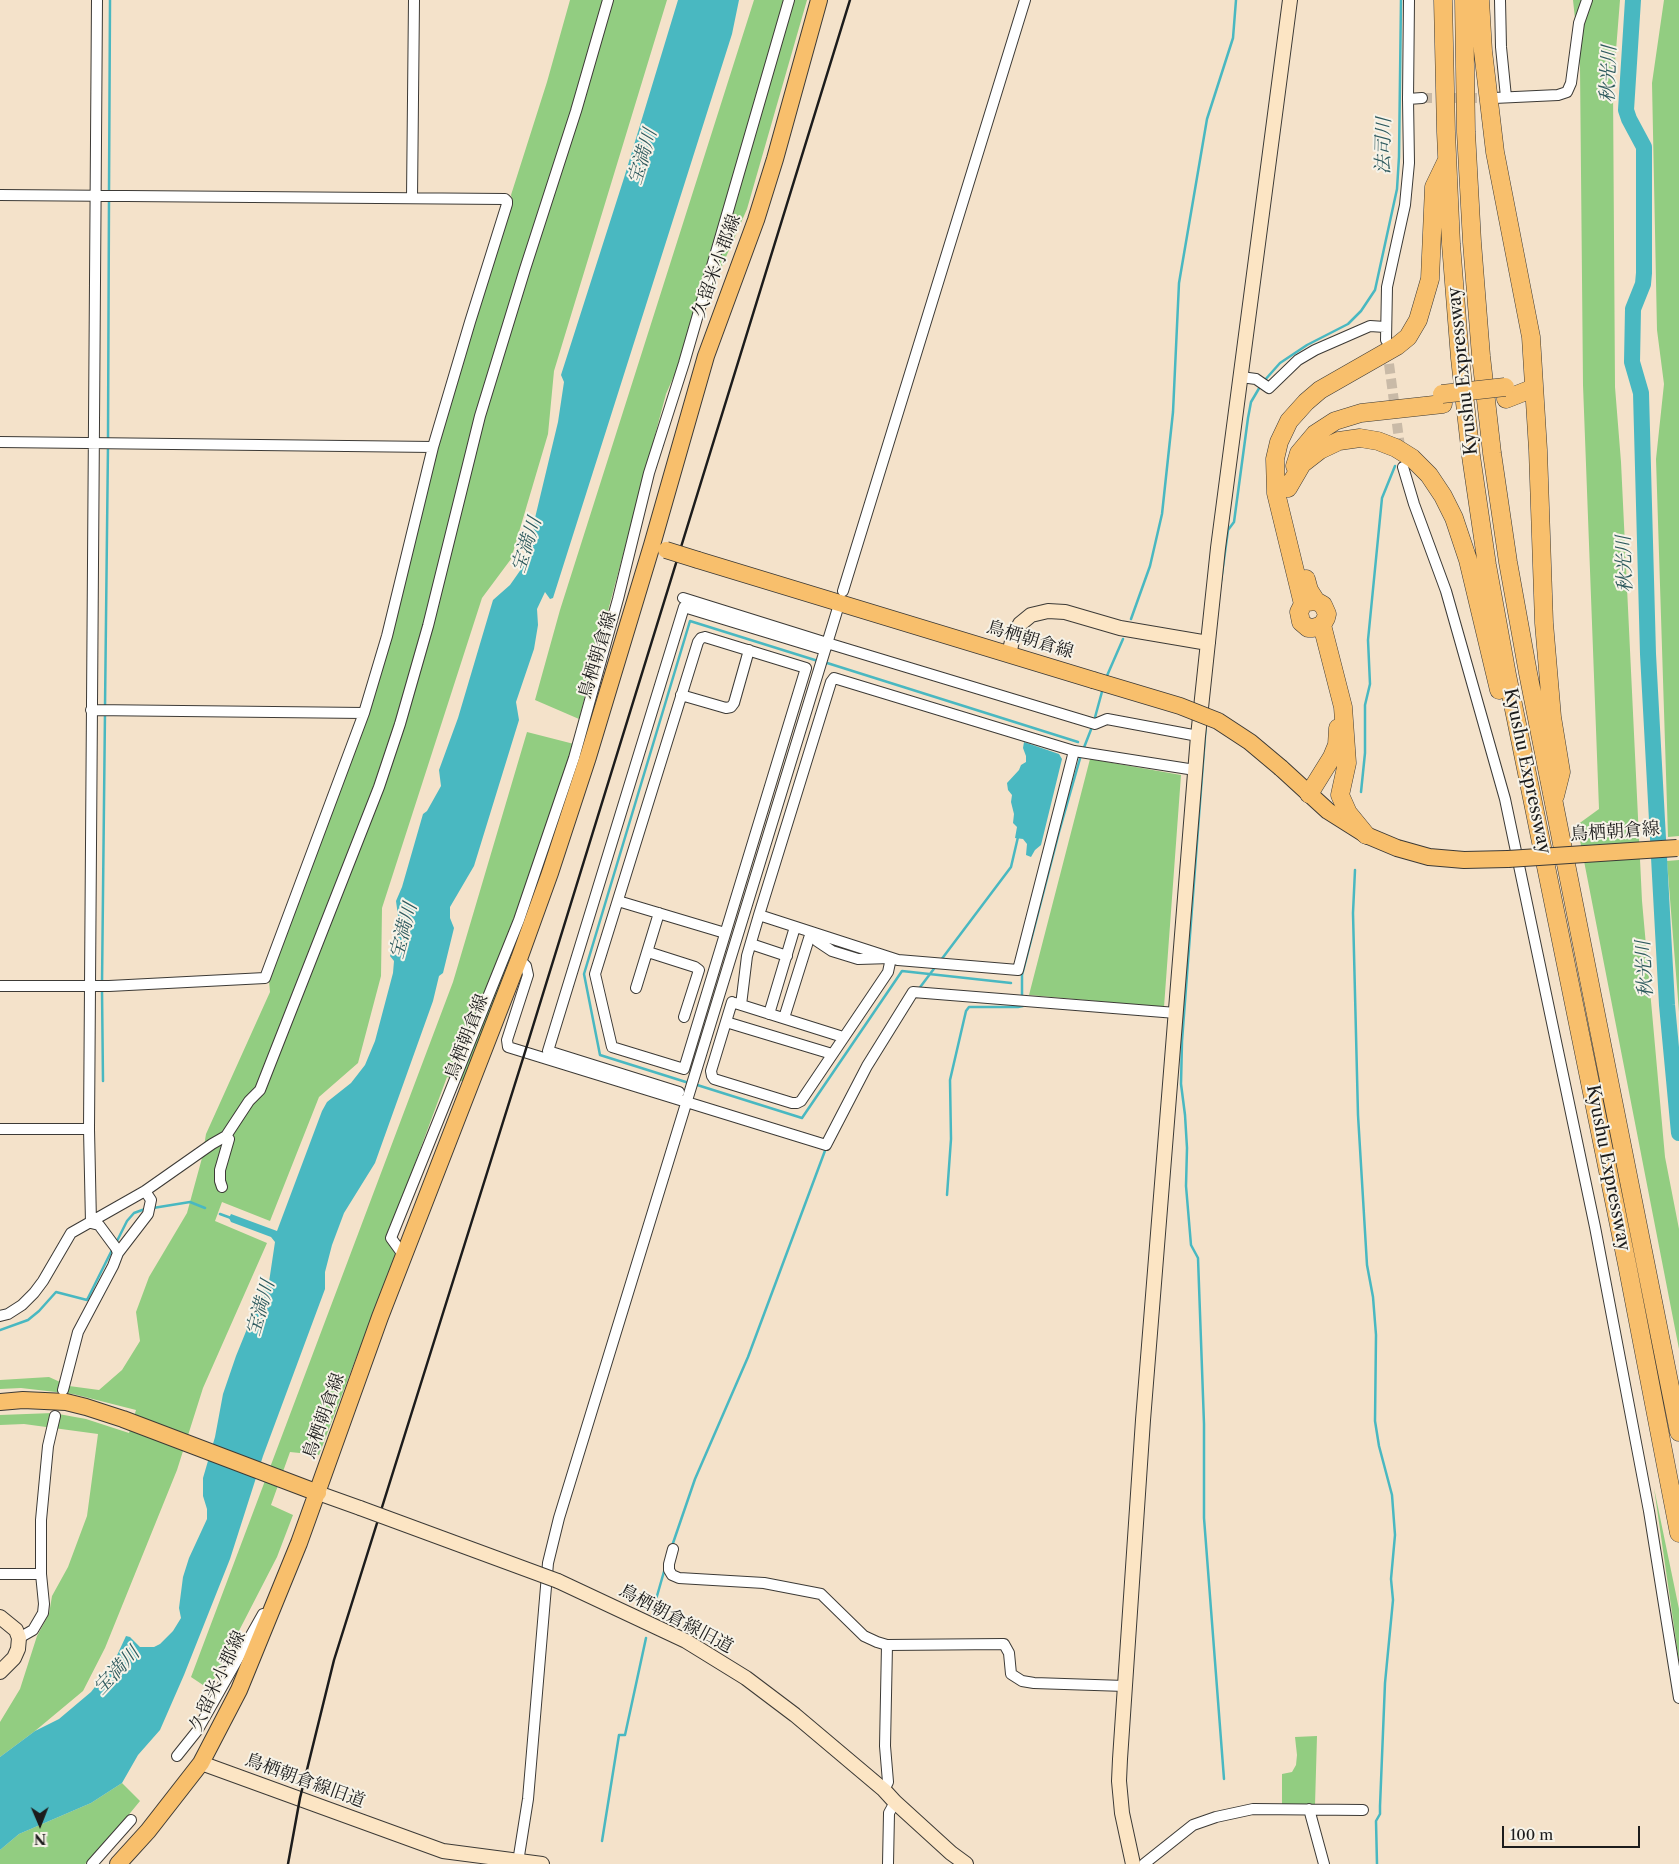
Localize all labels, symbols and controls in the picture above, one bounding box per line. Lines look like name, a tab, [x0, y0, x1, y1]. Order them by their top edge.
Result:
water label: 秋光川	[1597, 45, 1621, 103]
water label: 法司川	[1372, 117, 1396, 175]
water label: 宝満川	[624, 126, 662, 188]
street label: 久留米小郡線	[688, 212, 746, 320]
street label: Kyushu Expressway	[1443, 286, 1483, 456]
water label: 宝満川	[507, 514, 547, 576]
water label: 秋光川	[1613, 535, 1637, 593]
street label: 鳥栖朝倉線	[575, 609, 621, 701]
street label: 鳥栖朝倉線	[984, 617, 1076, 663]
street label: Kyushu Expressway	[1499, 686, 1555, 856]
street label: 鳥栖朝倉線	[1569, 818, 1661, 846]
water label: 宝満川	[386, 901, 422, 961]
water label: 秋光川	[1632, 940, 1658, 998]
street label: 鳥栖朝倉線	[441, 991, 493, 1083]
street label: Kyushu Expressway	[1581, 1083, 1635, 1253]
water label: 宝満川	[242, 1277, 280, 1339]
street label: 鳥栖朝倉線	[298, 1370, 350, 1462]
street label: 鳥栖朝倉線旧道	[615, 1580, 737, 1658]
street label: 久留米小郡線	[185, 1627, 251, 1735]
water label: 宝満川	[89, 1642, 145, 1700]
street label: 鳥栖朝倉線旧道	[242, 1749, 368, 1813]
north arrow	[15, 1799, 65, 1849]
scale bar	[1504, 1816, 1642, 1848]
text: 100 m	[1510, 1825, 1553, 1844]
text: N	[34, 1830, 47, 1848]

